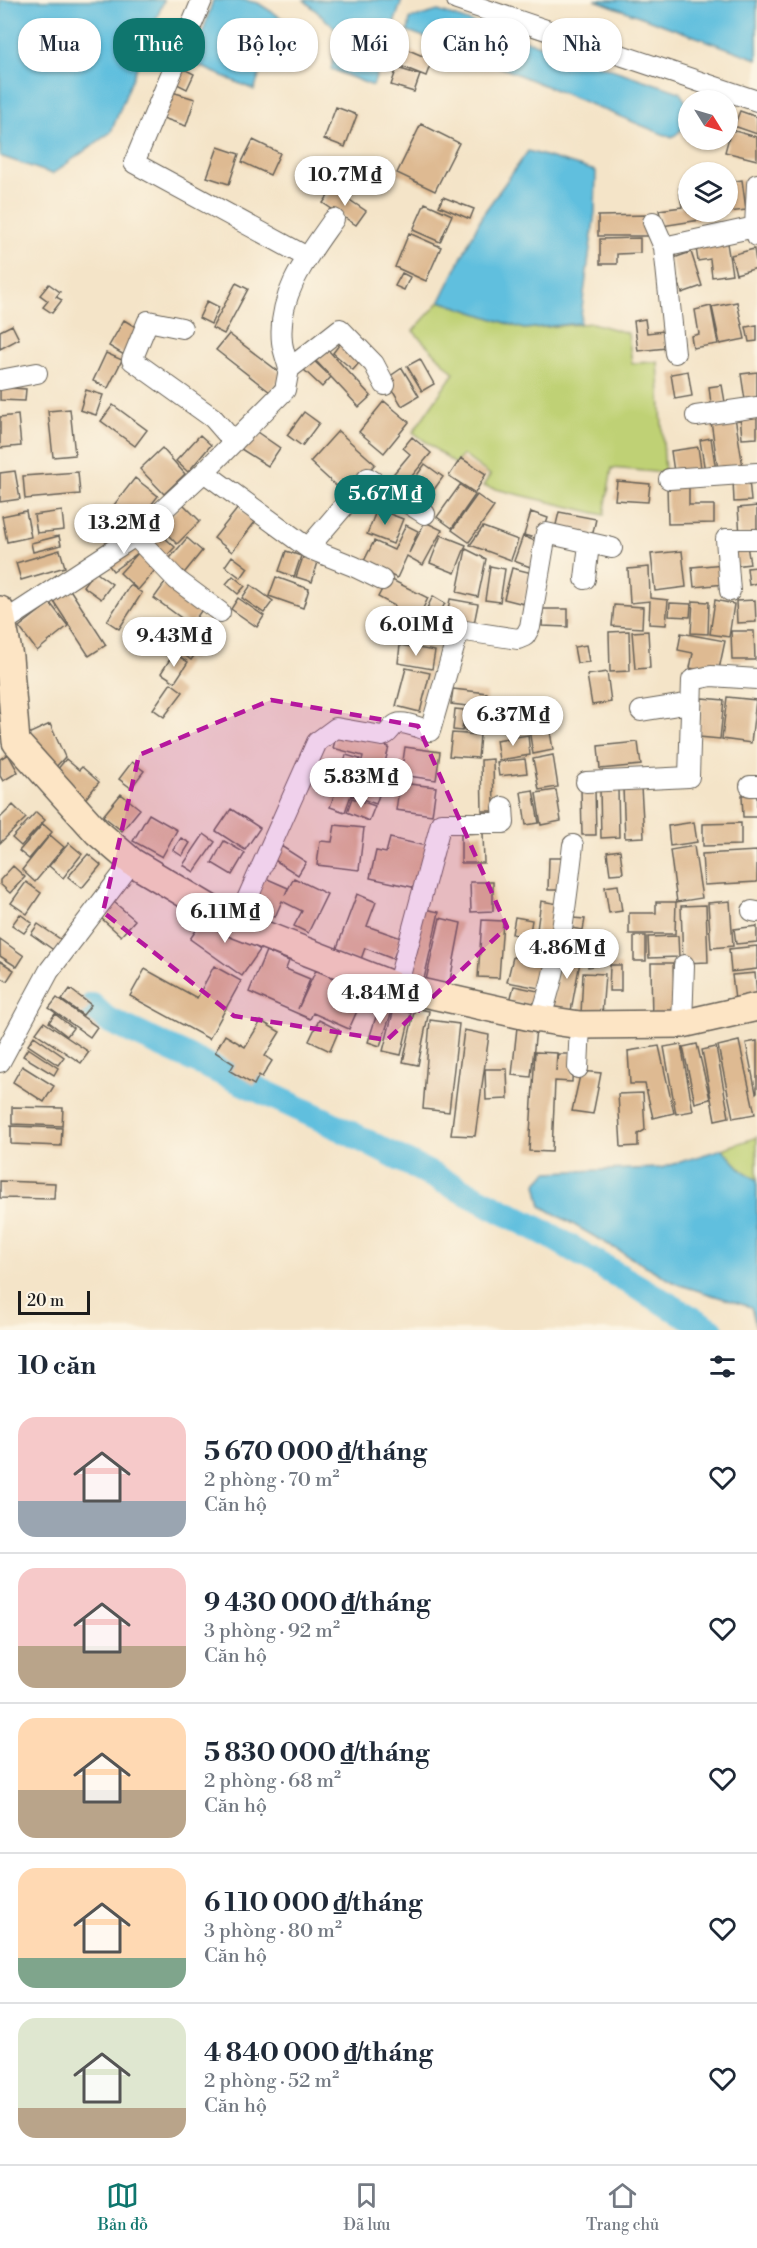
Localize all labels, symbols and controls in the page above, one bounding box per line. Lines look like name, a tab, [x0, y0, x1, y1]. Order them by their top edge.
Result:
chip: Mua	[18, 18, 101, 72]
chip: Thuê	[113, 18, 205, 72]
chip: Bộ lọc	[217, 18, 318, 72]
chip: Mới	[330, 18, 409, 72]
chip: Căn hộ	[421, 18, 530, 72]
chip: Nhà	[542, 18, 622, 72]
north arrow	[678, 90, 738, 150]
map controls	[678, 90, 738, 222]
pin: 10.7M ₫	[290, 156, 400, 207]
button: layers	[678, 162, 738, 222]
text: 10.7M ₫	[309, 163, 381, 188]
pin: 5.67M ₫	[330, 475, 440, 526]
text: 5.67M ₫	[348, 482, 422, 507]
pin: 13.2M ₫	[69, 504, 179, 555]
text: 13.2M ₫	[88, 511, 160, 536]
pin: 6.01M ₫	[361, 606, 471, 657]
text: 6.01M ₫	[379, 613, 453, 638]
pin: 9.43M ₫	[119, 617, 229, 668]
text: 9.43M ₫	[136, 624, 212, 649]
pin: 6.37M ₫	[458, 696, 568, 747]
text: 6.37M ₫	[476, 703, 550, 728]
pin: 5.83M ₫	[306, 758, 416, 809]
text: 5.83M ₫	[324, 765, 398, 790]
pin: 6.11M ₫	[170, 893, 280, 944]
text: 6.11M ₫	[190, 900, 260, 925]
pin: 4.86M ₫	[512, 929, 622, 980]
text: 4.86M ₫	[529, 936, 605, 961]
pin: 4.84M ₫	[325, 974, 435, 1025]
text: 4.84M ₫	[341, 981, 419, 1006]
scale bar	[18, 1288, 90, 1316]
text: 20 m	[27, 1291, 64, 1311]
text: 10 căn	[18, 1350, 96, 1382]
icon: filters	[706, 1350, 739, 1383]
text: 5 670 000 ₫/tháng	[204, 1436, 427, 1468]
icon: home	[66, 1441, 138, 1513]
icon: heart	[706, 1461, 739, 1494]
text: 2 phòng · 70 m²	[204, 1468, 340, 1493]
text: Căn hộ	[204, 1493, 267, 1518]
text: 9 430 000 ₫/tháng	[204, 1587, 431, 1619]
icon: home	[66, 1592, 138, 1664]
icon: heart	[706, 1612, 739, 1645]
text: 3 phòng · 92 m²	[204, 1619, 340, 1644]
text: Căn hộ	[204, 1644, 267, 1669]
text: 5 830 000 ₫/tháng	[204, 1737, 429, 1769]
icon: home	[66, 1742, 138, 1814]
icon: heart	[706, 1762, 739, 1795]
text: 2 phòng · 68 m²	[204, 1769, 341, 1794]
text: Căn hộ	[204, 1794, 267, 1819]
text: 6 110 000 ₫/tháng	[204, 1887, 422, 1919]
icon: home	[66, 1892, 138, 1964]
icon: heart	[706, 1912, 739, 1945]
text: 3 phòng · 80 m²	[204, 1919, 342, 1944]
text: Căn hộ	[204, 1944, 267, 1969]
text: 4 840 000 ₫/tháng	[204, 2037, 433, 2069]
icon: home	[66, 2042, 138, 2114]
icon: heart	[706, 2062, 739, 2095]
text: 2 phòng · 52 m²	[204, 2069, 339, 2094]
text: Căn hộ	[204, 2094, 267, 2119]
tab: Bản đồ	[98, 2179, 148, 2235]
tab: Đã lưu	[344, 2179, 390, 2235]
tab: Trang chủ	[586, 2179, 659, 2235]

